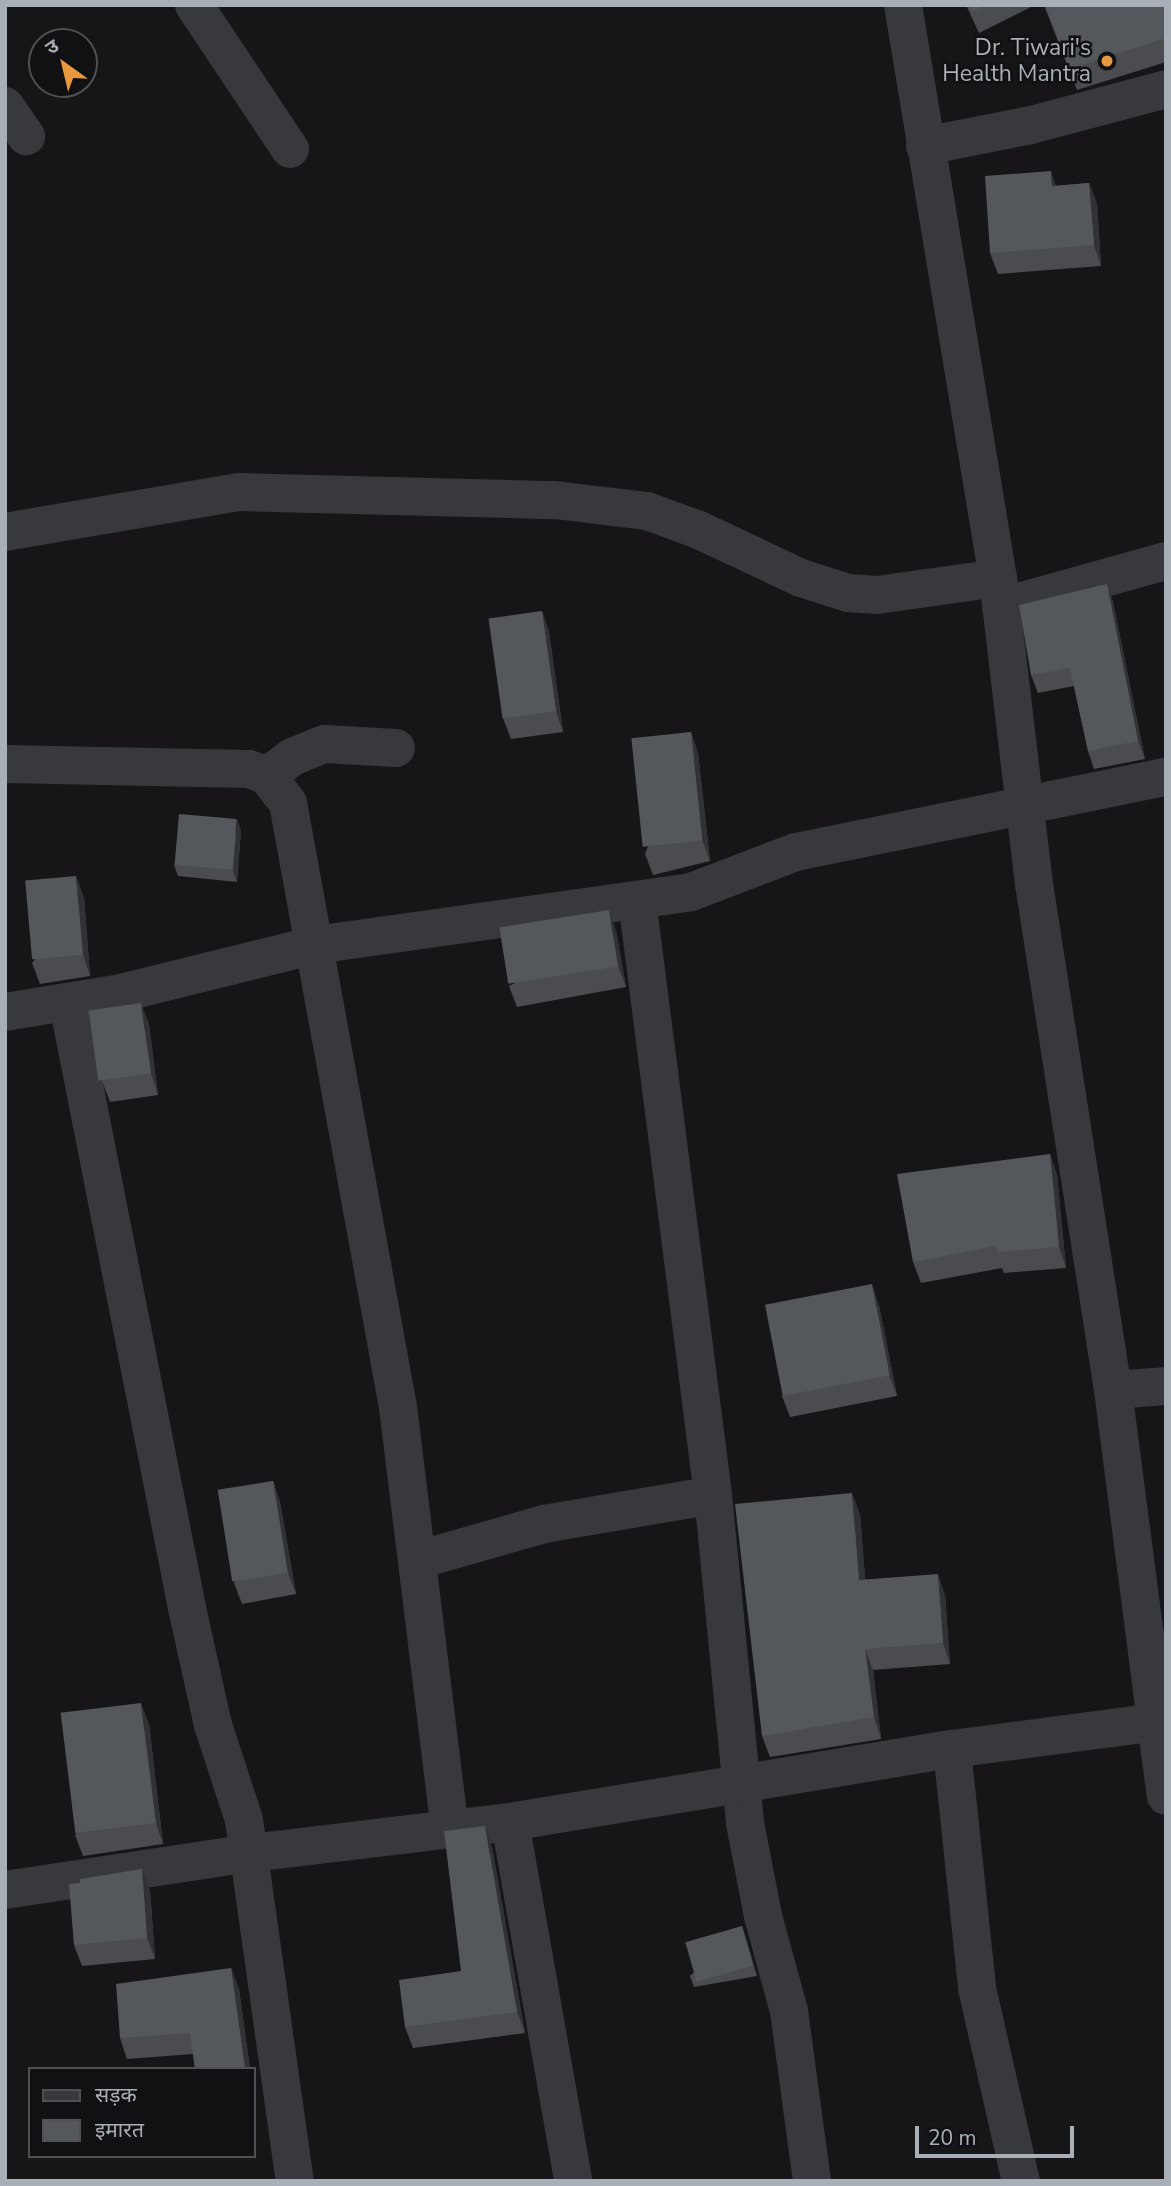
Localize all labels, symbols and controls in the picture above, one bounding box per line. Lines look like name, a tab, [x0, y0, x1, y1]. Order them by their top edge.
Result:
north arrow	[28, 28, 98, 98]
text: उ	[40, 33, 64, 61]
place label: Dr. Tiwari's Health Mantra	[942, 34, 1091, 88]
marker: Dr. Tiwari's Health Mantra	[1097, 51, 1117, 71]
legend	[28, 2067, 256, 2158]
text: सड़क	[95, 2081, 137, 2109]
scale bar	[919, 2112, 1078, 2156]
text: इमारत	[95, 2116, 144, 2144]
text: 20 m	[928, 2124, 977, 2152]

